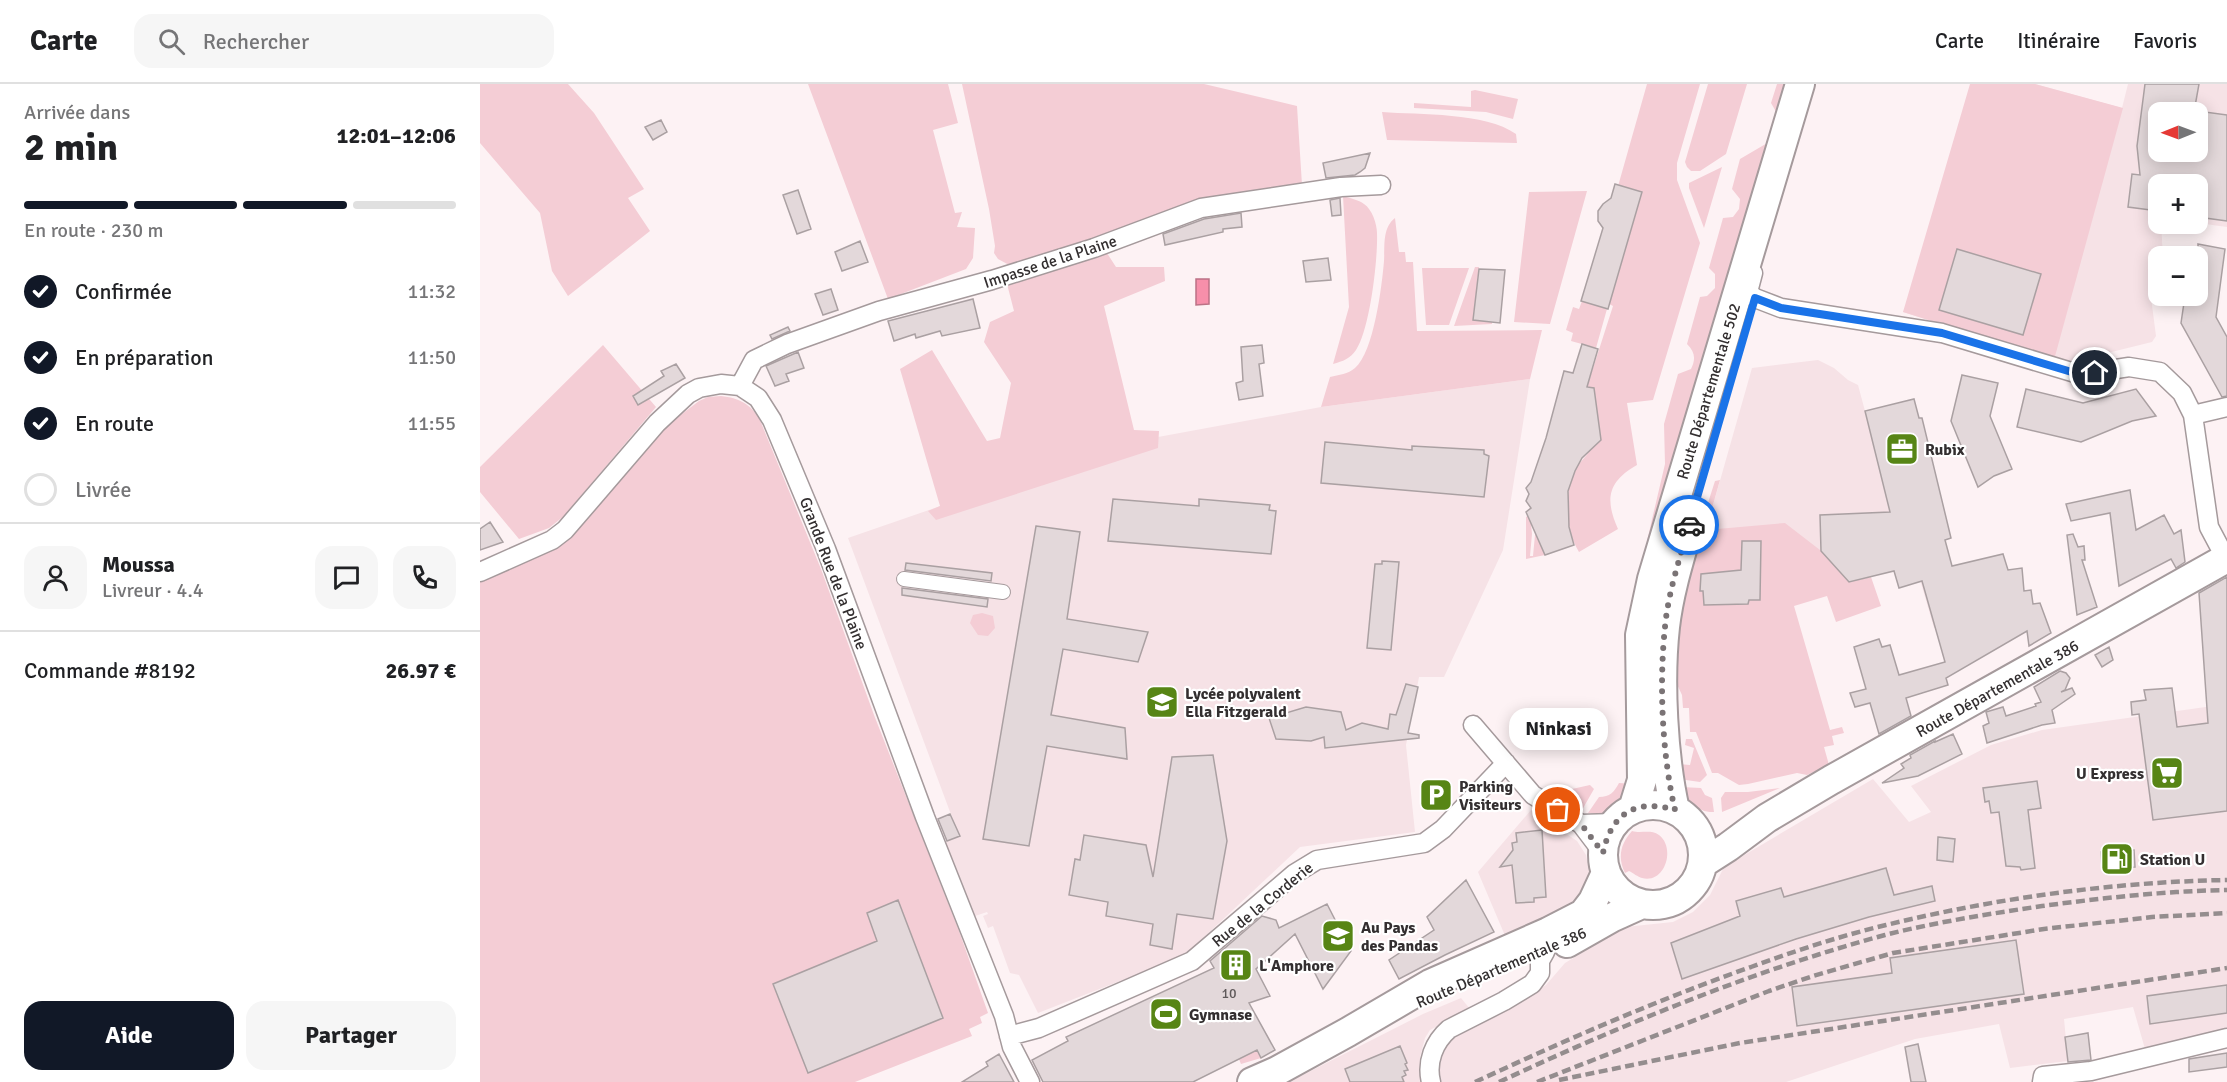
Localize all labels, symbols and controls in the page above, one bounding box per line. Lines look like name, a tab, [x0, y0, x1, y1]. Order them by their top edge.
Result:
search box	[134, 14, 554, 68]
text: Carte	[30, 24, 98, 58]
icon: search	[155, 25, 188, 58]
text: Rechercher	[203, 28, 309, 55]
text: Carte	[1935, 28, 1984, 54]
text: Itinéraire	[2017, 28, 2100, 54]
text: Favoris	[2133, 28, 2197, 54]
text: Arrivée dans	[24, 100, 130, 125]
north arrow	[2148, 102, 2208, 162]
map controls	[2148, 102, 2208, 306]
text: 12:01–12:06	[337, 122, 456, 149]
text: 2 min	[24, 123, 118, 171]
button: +	[2148, 174, 2208, 234]
text: En route · 230 m	[24, 218, 163, 243]
street label: Impasse de la Plaine	[981, 231, 1119, 293]
button: −	[2148, 246, 2208, 306]
icon: check	[24, 275, 57, 308]
text: Confirmée	[75, 278, 172, 305]
text: 11:32	[407, 279, 456, 304]
street label: Route Départementale 502	[1673, 301, 1745, 482]
icon: check	[24, 341, 57, 374]
text: En préparation	[75, 344, 214, 371]
text: 11:50	[407, 345, 456, 370]
pin	[2069, 347, 2120, 398]
icon: home	[2078, 356, 2111, 389]
icon: check	[24, 407, 57, 440]
text: En route	[75, 410, 154, 437]
text: 11:55	[407, 411, 456, 436]
office icon: Rubix	[1884, 431, 1920, 467]
place label: Rubix	[1925, 440, 1965, 460]
text: Livrée	[75, 476, 132, 503]
street label: Grande Rue de la Plaine	[795, 494, 871, 652]
courier	[1659, 495, 1719, 555]
icon: car	[1673, 509, 1706, 542]
button: person	[24, 546, 87, 609]
button: chat	[315, 546, 378, 609]
button: phone	[393, 546, 456, 609]
text: Moussa	[102, 551, 175, 578]
text: Livreur · 4.4	[102, 578, 203, 603]
street label: Route Départementale 386	[1912, 636, 2082, 742]
text: Commande #8192	[24, 657, 196, 684]
text: 26.97 €	[385, 657, 456, 684]
school or university icon: Lycée polyvalent Ella Fitzgerald	[1144, 684, 1180, 720]
place label: Lycée polyvalent Ella Fitzgerald	[1185, 684, 1301, 722]
callout: Ninkasi	[1508, 708, 1608, 750]
text: Ninkasi	[1525, 716, 1592, 741]
supermarket icon: U Express	[2149, 755, 2185, 791]
place label: U Express	[2076, 764, 2144, 784]
parking icon: Parking Visiteurs	[1418, 777, 1454, 813]
place label: Parking Visiteurs	[1459, 777, 1521, 815]
pin	[1532, 784, 1583, 835]
icon: bag	[1541, 793, 1574, 826]
fuel station icon: Station U	[2099, 841, 2135, 877]
place label: Station U	[2140, 850, 2205, 870]
street label: Rue de la Corderie	[1208, 858, 1317, 952]
school or university icon: Au Pays des Pandas	[1320, 918, 1356, 954]
place label: Au Pays des Pandas	[1361, 918, 1438, 956]
street label: Route Départementale 386	[1413, 923, 1590, 1013]
building icon: L'Amphore	[1218, 947, 1254, 983]
place label: L'Amphore	[1259, 956, 1334, 976]
house number: 10	[1221, 985, 1237, 1002]
sports icon: Gymnase	[1148, 996, 1184, 1032]
button: Aide	[24, 1001, 234, 1070]
button: Partager	[246, 1001, 456, 1070]
place label: Gymnase	[1189, 1005, 1252, 1025]

